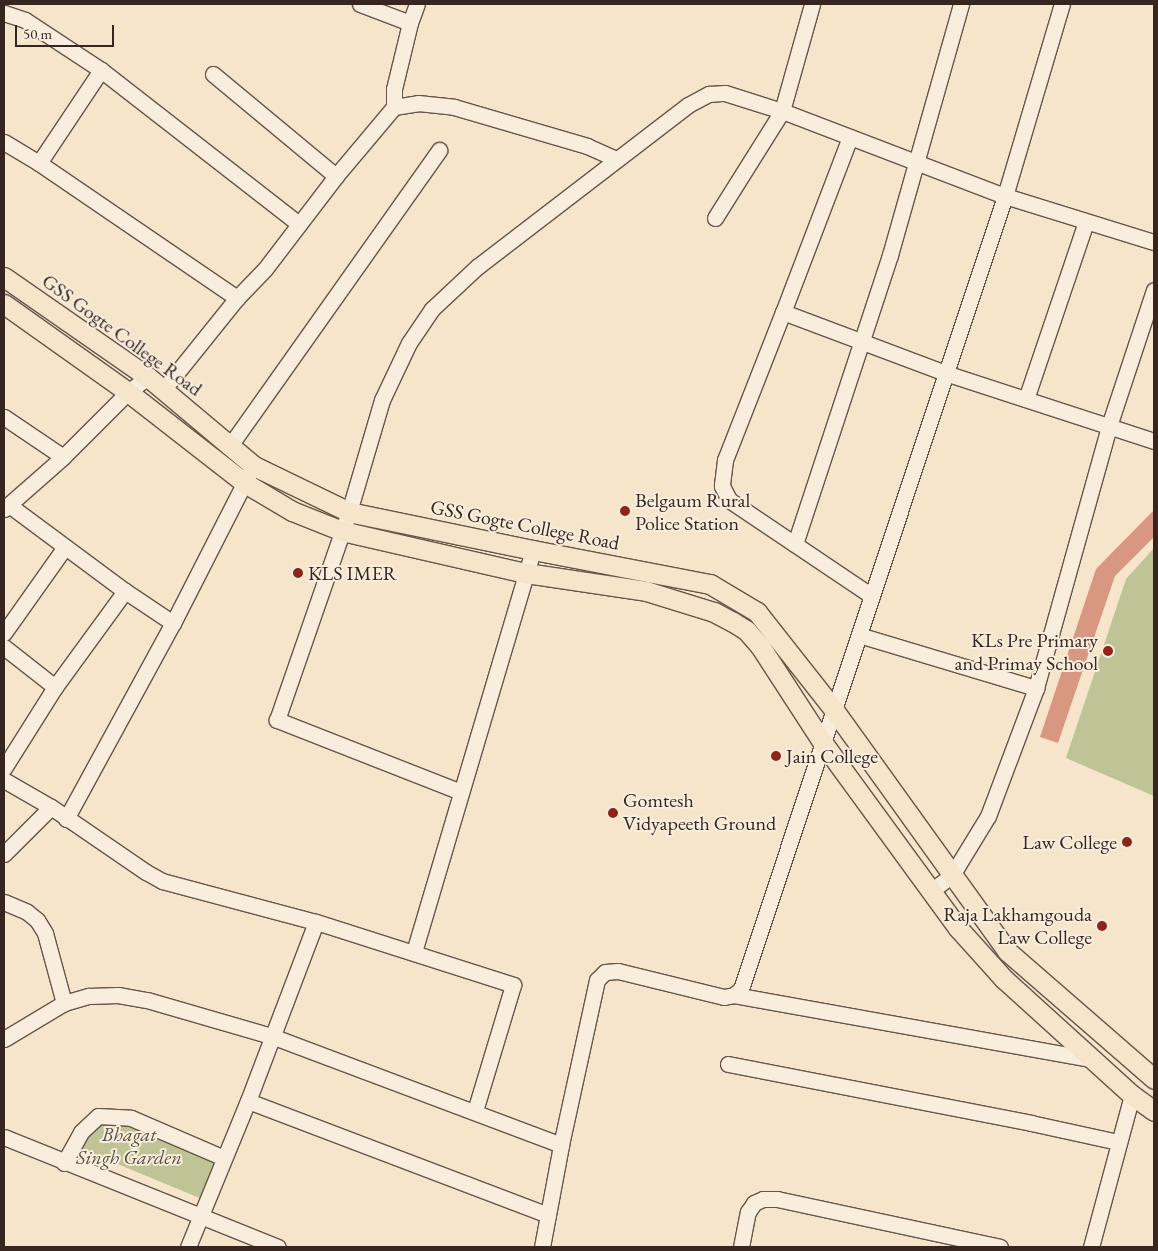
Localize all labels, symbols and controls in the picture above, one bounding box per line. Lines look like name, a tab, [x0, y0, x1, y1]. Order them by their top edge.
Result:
scale bar	[18, 15, 116, 47]
text: 50 m	[23, 24, 52, 43]
street label: GSS Gogte College Road	[37, 269, 207, 401]
place label: Belgaum Rural Police Station	[635, 488, 750, 535]
street label: GSS Gogte College Road	[428, 495, 622, 555]
marker: Belgaum Rural Police Station	[619, 505, 631, 517]
place label: KLS IMER	[308, 561, 397, 585]
marker: KLS IMER	[292, 567, 304, 579]
place label: KLs Pre Primary and Primay School	[955, 628, 1098, 675]
marker: KLs Pre Primary and Primay School	[1102, 645, 1114, 657]
place label: Jain College	[786, 744, 878, 768]
marker: Jain College	[770, 750, 782, 762]
place label: Gomtesh Vidyapeeth Ground	[623, 789, 776, 836]
marker: Gomtesh Vidyapeeth Ground	[607, 807, 619, 819]
place label: Law College	[1022, 830, 1117, 854]
marker: Law College	[1121, 836, 1133, 848]
place label: Raja Lakhamgouda Law College	[943, 902, 1092, 949]
marker: Raja Lakhamgouda Law College	[1096, 920, 1108, 932]
park label: Bhagat Singh Garden	[76, 1122, 182, 1169]

